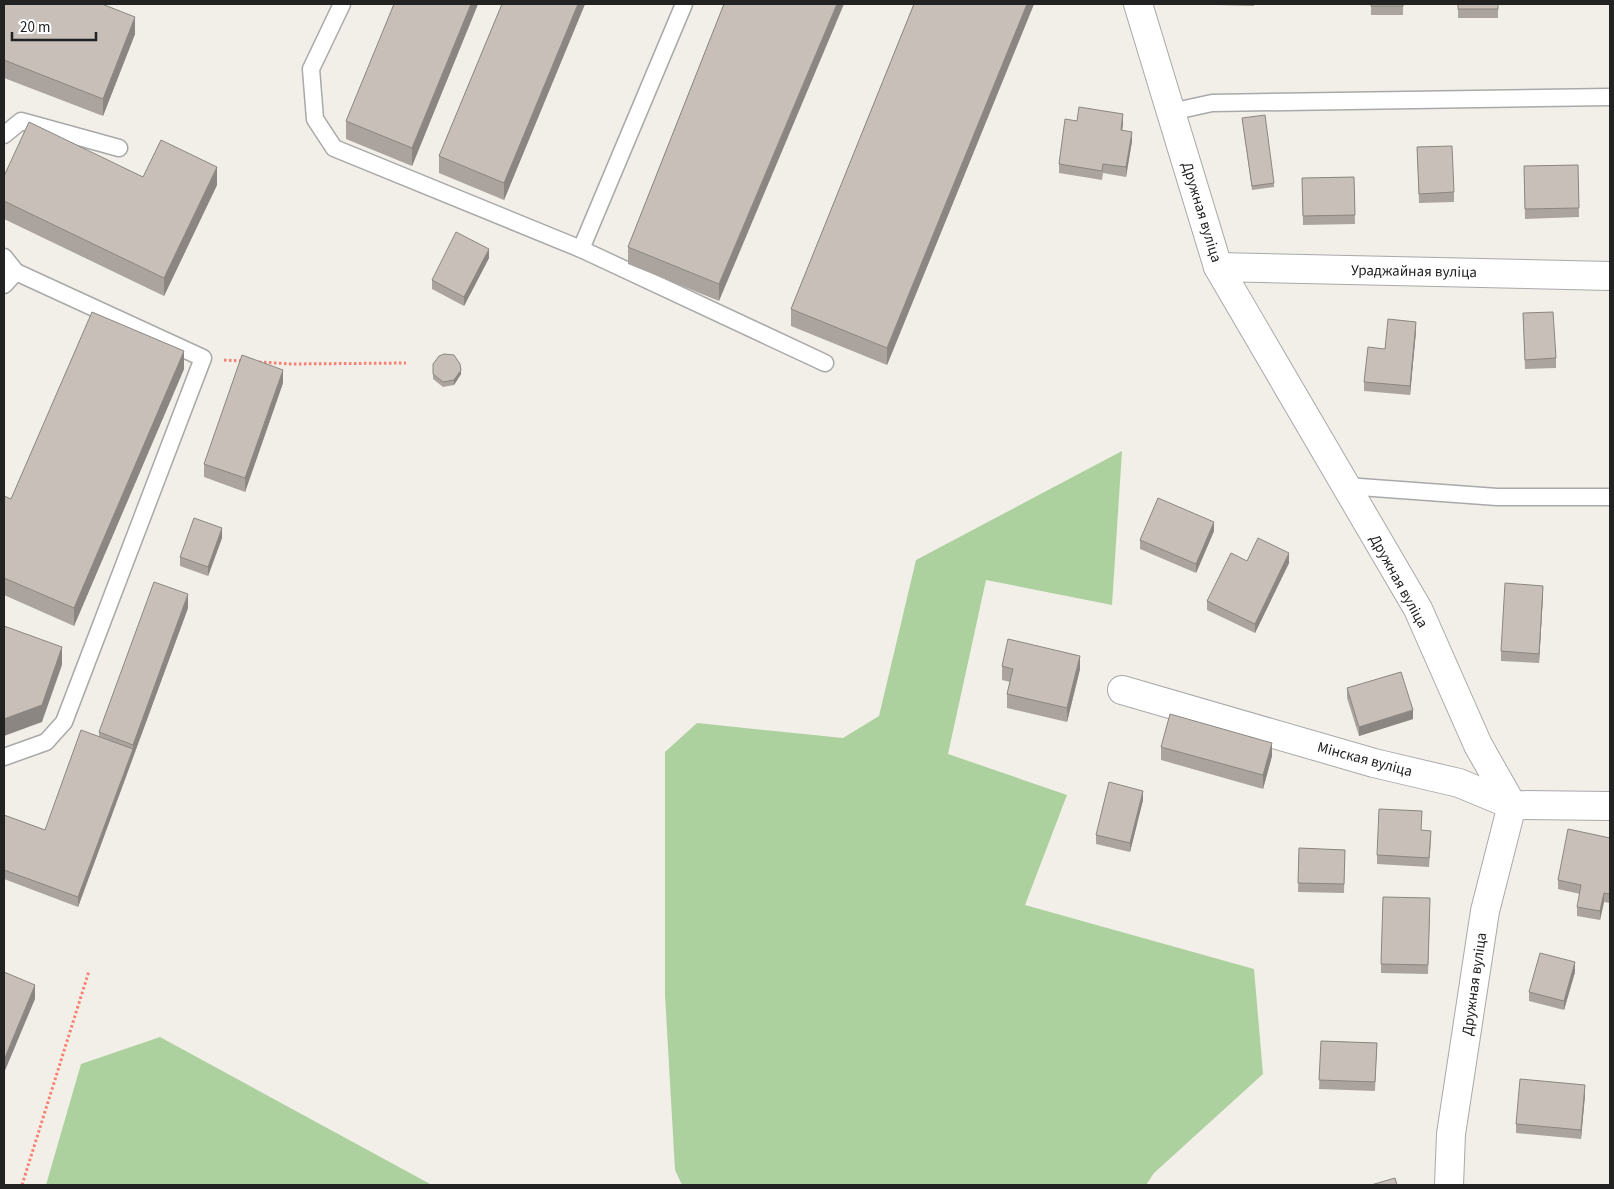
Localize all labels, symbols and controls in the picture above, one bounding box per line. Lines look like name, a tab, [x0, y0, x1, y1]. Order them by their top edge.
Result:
scale bar	[12, 10, 96, 42]
text: 20 m	[20, 17, 50, 38]
street label: Дружная вуліца	[1176, 159, 1227, 265]
street label: Ураджайная вуліца	[1351, 260, 1477, 283]
street label: Дружная вуліца	[1364, 531, 1433, 632]
street label: Мінская вуліца	[1315, 737, 1415, 782]
street label: Дружная вуліца	[1457, 931, 1492, 1037]

